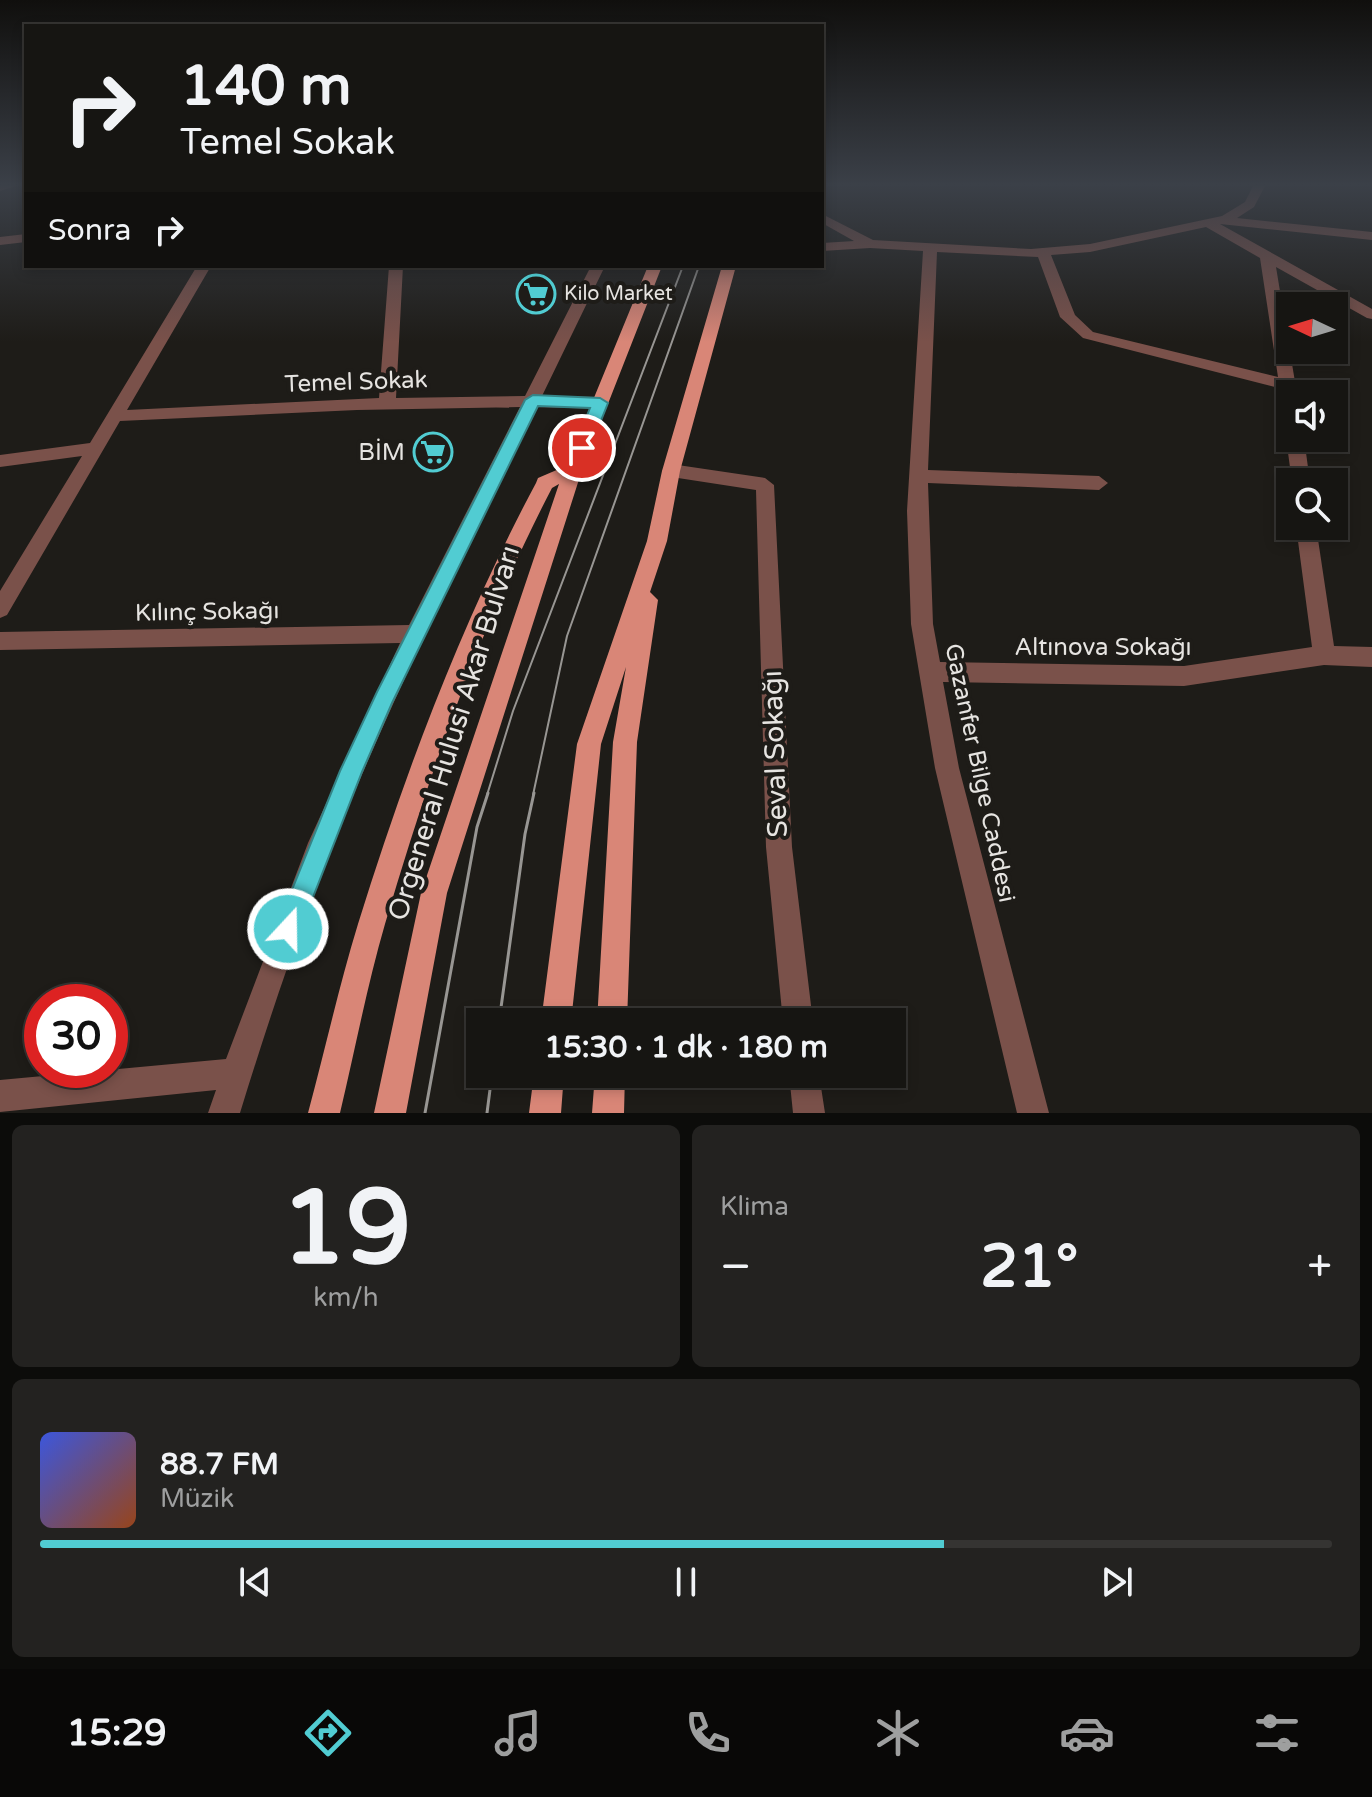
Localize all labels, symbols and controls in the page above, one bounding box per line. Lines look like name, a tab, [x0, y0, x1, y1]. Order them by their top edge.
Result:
text: 140 m	[180, 53, 351, 120]
icon: right	[48, 56, 152, 160]
text: Temel Sokak	[180, 121, 395, 164]
icon: right	[147, 208, 191, 252]
text: Sonra	[48, 212, 131, 249]
supermarket icon: Kilo Market	[515, 273, 557, 315]
place label: Kilo Market	[564, 282, 673, 306]
north arrow	[1276, 292, 1348, 364]
map controls	[1276, 292, 1348, 540]
street label: Temel Sokak	[284, 365, 428, 399]
button: sound	[1276, 380, 1348, 452]
pin	[548, 414, 616, 482]
icon: arrive	[560, 426, 604, 470]
supermarket icon: BİM	[412, 431, 454, 473]
place label: BİM	[358, 438, 405, 467]
button: search	[1276, 468, 1348, 540]
street label: Orgeneral Hulusi Akar Bulvarı	[381, 541, 527, 925]
street label: Kılınç Sokağı	[135, 596, 279, 628]
street label: Altınova Sokağı	[1014, 633, 1192, 662]
street label: Gazanfer Bilge Caddesi	[938, 641, 1022, 905]
street label: Seval Sokağı	[755, 670, 795, 838]
position arrow	[246, 887, 330, 971]
speed limit sign: 30	[24, 984, 128, 1088]
text: 15:30 · 1 dk · 180 m	[544, 1029, 828, 1066]
text: 19	[281, 1167, 411, 1292]
text: Klima	[720, 1191, 789, 1222]
text: 21°	[980, 1231, 1078, 1303]
text: −	[720, 1241, 751, 1294]
text: +	[1307, 1241, 1332, 1294]
text: km/h	[313, 1282, 379, 1313]
text: 88.7 FM	[160, 1446, 279, 1483]
text: Müzik	[160, 1483, 234, 1514]
icon: previous	[233, 1560, 277, 1604]
icon: pause	[664, 1560, 708, 1604]
icon: next	[1095, 1560, 1139, 1604]
icon: directions	[300, 1705, 356, 1761]
icon: music	[490, 1705, 546, 1761]
icon: phone	[680, 1705, 736, 1761]
icon: climate	[870, 1705, 926, 1761]
icon: car	[1059, 1705, 1115, 1761]
icon: filters	[1249, 1705, 1305, 1761]
text: 15:29	[67, 1712, 167, 1755]

